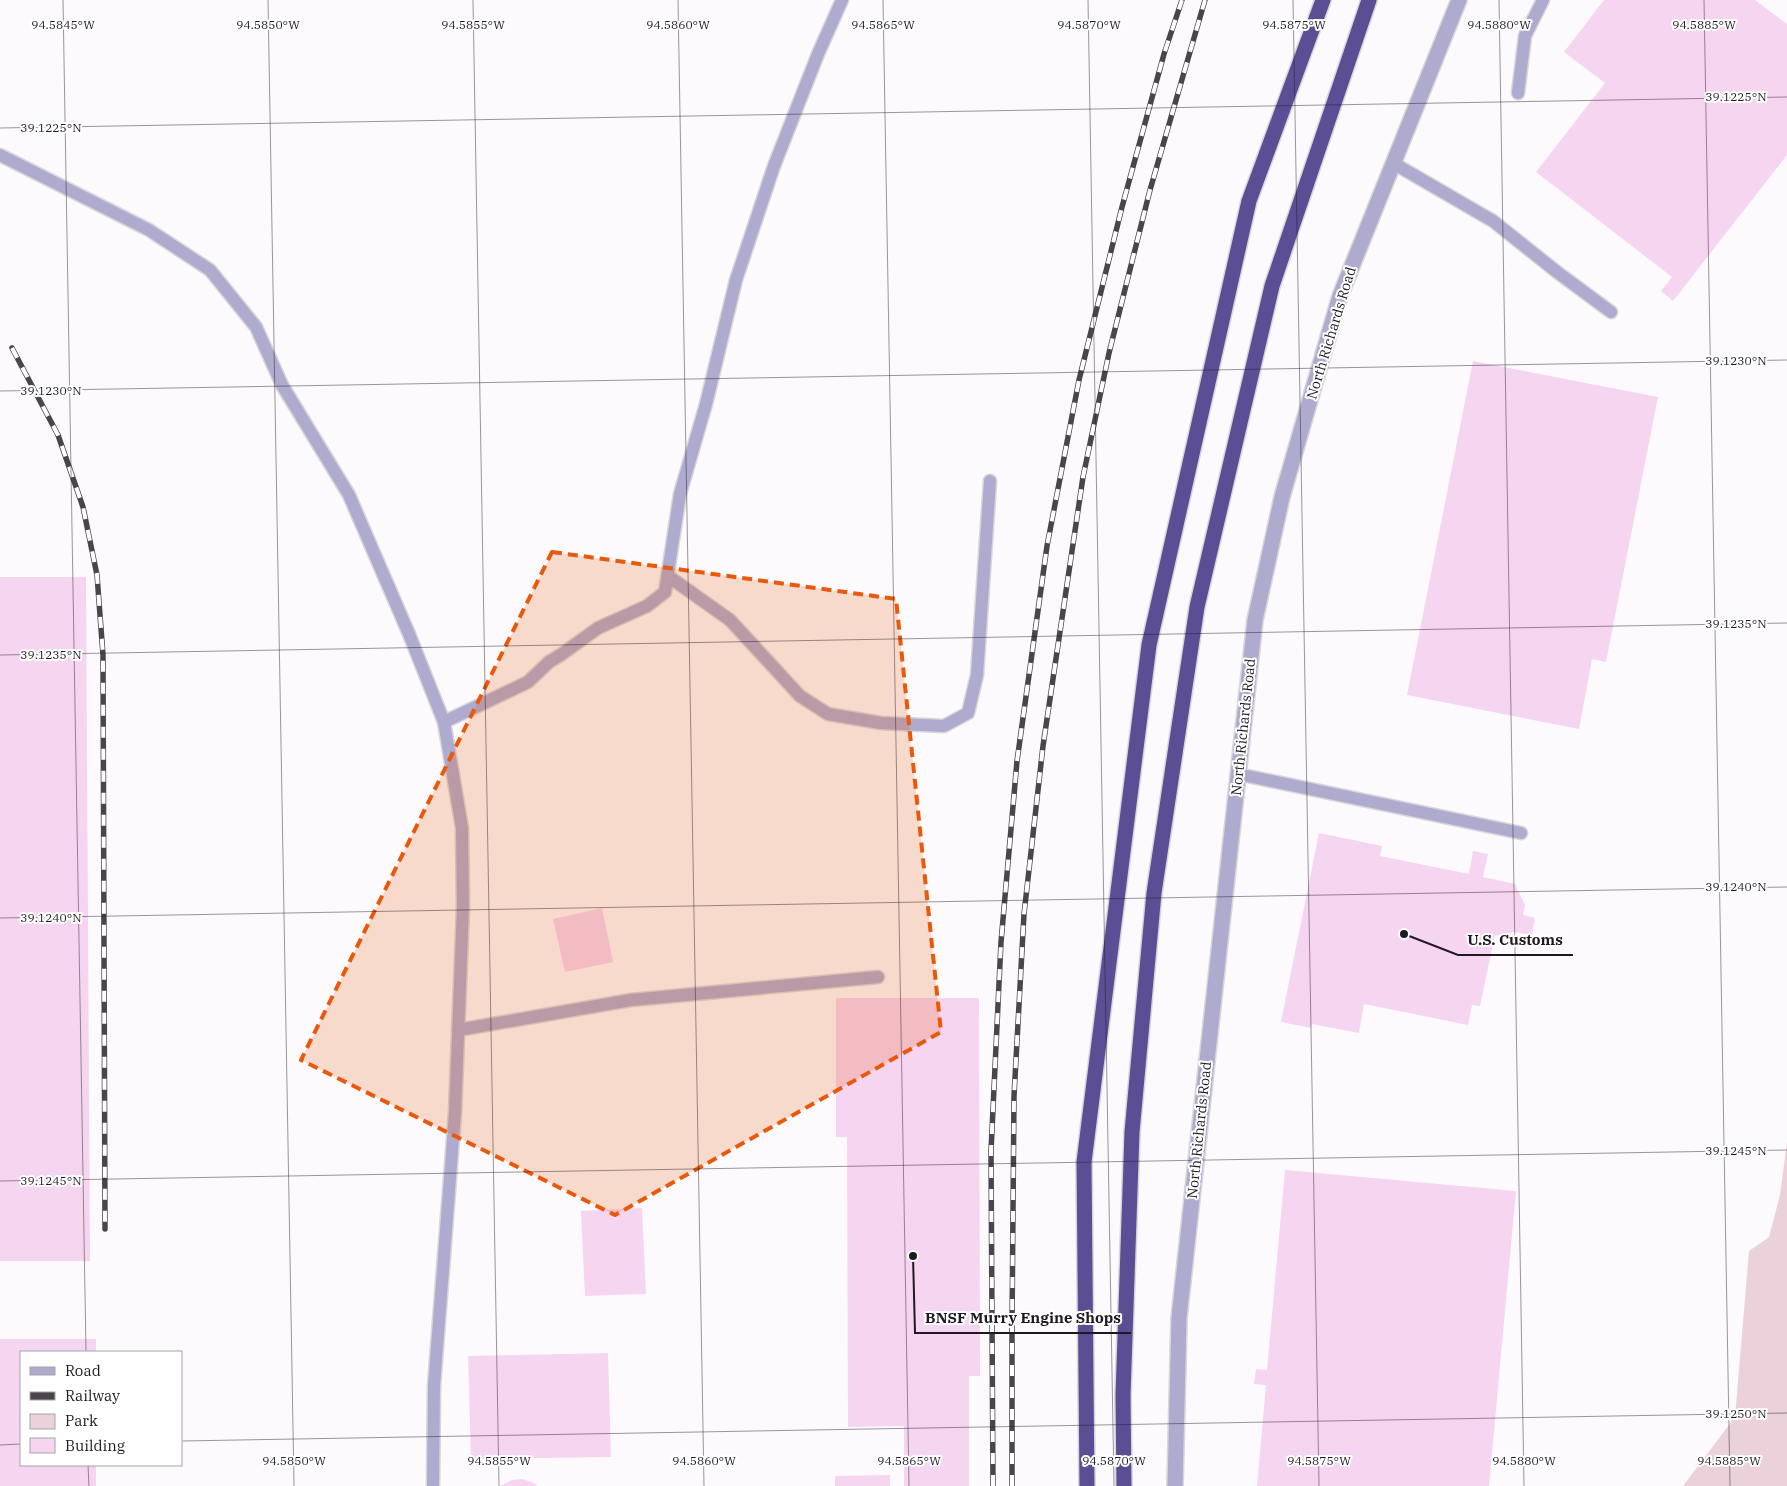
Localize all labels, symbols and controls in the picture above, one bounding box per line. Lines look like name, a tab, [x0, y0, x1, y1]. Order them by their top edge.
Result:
text: 94.5845°W	[31, 17, 95, 32]
text: 94.5850°W	[236, 17, 300, 32]
text: 94.5855°W	[441, 17, 505, 32]
text: 94.5860°W	[646, 17, 710, 32]
text: 94.5865°W	[851, 17, 915, 32]
text: 94.5870°W	[1057, 17, 1121, 32]
text: 94.5875°W	[1262, 17, 1326, 32]
text: 94.5880°W	[1467, 17, 1531, 32]
text: 94.5885°W	[1672, 17, 1736, 32]
text: 39.1225°N	[1705, 89, 1767, 104]
text: 39.1225°N	[20, 120, 82, 135]
street label: North Richards Road	[1302, 264, 1360, 401]
text: 39.1230°N	[1705, 353, 1767, 368]
text: 39.1230°N	[20, 383, 82, 398]
text: 39.1235°N	[1705, 616, 1767, 631]
text: 39.1235°N	[20, 647, 82, 662]
street label: North Richards Road	[1227, 657, 1259, 796]
text: 39.1240°N	[1705, 879, 1767, 894]
text: 39.1240°N	[20, 910, 82, 925]
callout: U.S. Customs	[1458, 925, 1573, 955]
text: U.S. Customs	[1467, 930, 1563, 949]
street label: North Richards Road	[1183, 1060, 1215, 1199]
text: 39.1245°N	[1705, 1143, 1767, 1158]
text: 39.1245°N	[20, 1173, 82, 1188]
callout: BNSF Murry Engine Shops	[915, 1303, 1131, 1333]
text: BNSF Murry Engine Shops	[925, 1308, 1121, 1327]
legend	[20, 1351, 182, 1466]
text: Road	[65, 1361, 101, 1380]
text: Railway	[65, 1386, 120, 1405]
text: 39.1250°N	[1705, 1406, 1767, 1421]
text: Park	[65, 1411, 98, 1430]
text: Building	[65, 1436, 125, 1455]
text: 94.5850°W	[262, 1453, 326, 1468]
text: 94.5855°W	[467, 1453, 531, 1468]
text: 94.5860°W	[672, 1453, 736, 1468]
text: 94.5865°W	[877, 1453, 941, 1468]
text: 94.5870°W	[1082, 1453, 1146, 1468]
text: 94.5875°W	[1287, 1453, 1351, 1468]
text: 94.5880°W	[1492, 1453, 1556, 1468]
text: 94.5885°W	[1697, 1453, 1761, 1468]

